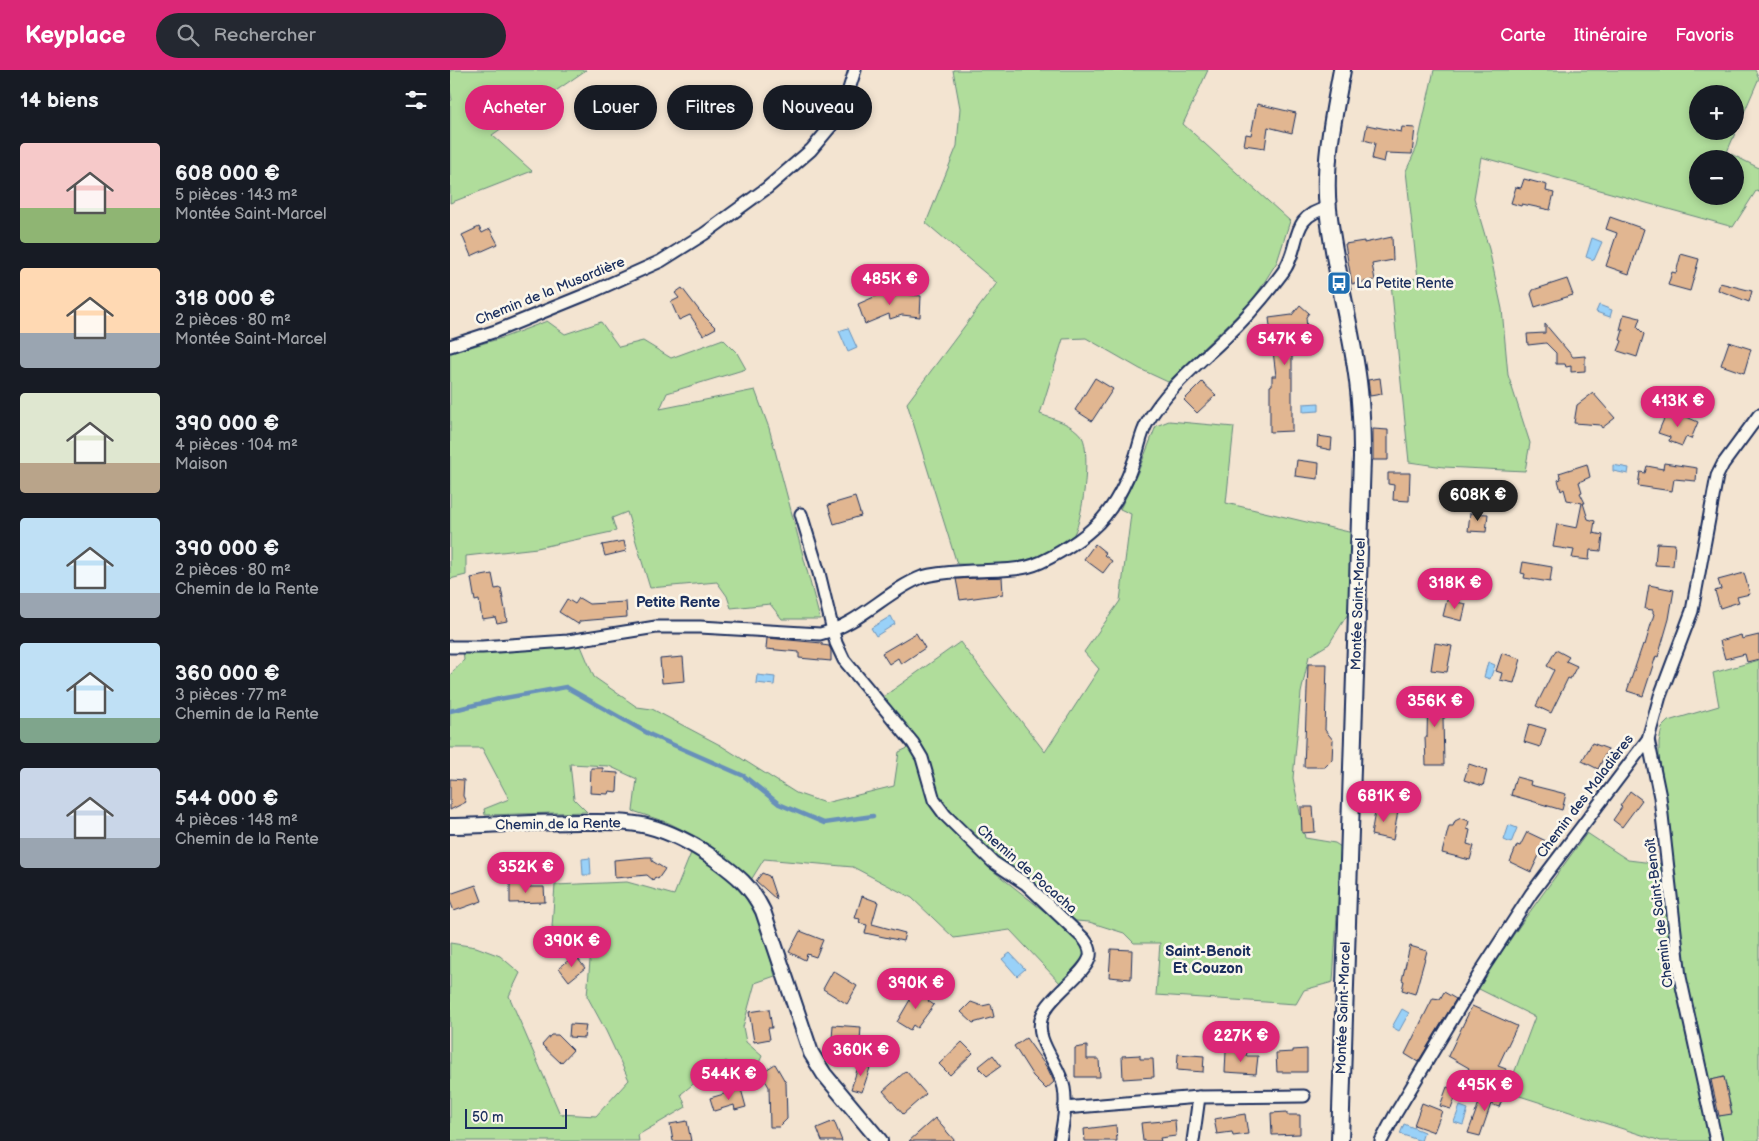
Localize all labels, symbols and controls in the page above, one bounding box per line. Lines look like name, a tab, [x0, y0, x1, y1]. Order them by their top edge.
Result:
search box	[156, 13, 506, 58]
text: Keyplace	[25, 21, 126, 50]
icon: search	[174, 21, 202, 49]
text: Rechercher	[214, 24, 316, 47]
text: Carte	[1500, 25, 1546, 46]
text: Itinéraire	[1574, 25, 1647, 46]
text: Favoris	[1675, 25, 1734, 46]
chip: Acheter	[465, 85, 564, 130]
chip: Louer	[574, 85, 657, 130]
chip: Filtres	[667, 85, 753, 130]
chip: Nouveau	[763, 85, 872, 130]
map controls	[1689, 85, 1744, 205]
button: +	[1689, 85, 1744, 140]
icon: filters	[402, 86, 430, 114]
text: 14 biens	[20, 88, 99, 113]
button: −	[1689, 150, 1744, 205]
text: 608 000 €	[175, 161, 280, 186]
icon: home	[60, 163, 120, 223]
text: 5 pièces · 143 m²	[175, 186, 298, 205]
text: Montée Saint-Marcel	[175, 205, 327, 224]
street label: Chemin de la Musardière	[473, 253, 627, 329]
pin: 485K €	[849, 264, 931, 306]
text: 485K €	[862, 270, 918, 289]
bus stop icon: La Petite Rente	[1326, 270, 1352, 296]
place label: La Petite Rente	[1356, 275, 1454, 292]
text: 318 000 €	[175, 286, 275, 311]
icon: home	[60, 288, 120, 348]
text: 2 pièces · 80 m²	[175, 311, 291, 330]
pin: 547K €	[1244, 324, 1326, 366]
text: Montée Saint-Marcel	[175, 330, 327, 349]
text: 547K €	[1258, 330, 1312, 349]
pin: 413K €	[1637, 386, 1719, 428]
text: 413K €	[1652, 392, 1704, 411]
text: 390 000 €	[175, 411, 279, 436]
icon: home	[60, 413, 120, 473]
text: 4 pièces · 104 m²	[175, 436, 298, 455]
text: Maison	[175, 455, 228, 474]
pin: 608K €	[1437, 480, 1519, 522]
text: 608K €	[1450, 486, 1506, 505]
text: 390 000 €	[175, 536, 279, 561]
street label: Montée Saint-Marcel	[1347, 537, 1369, 671]
icon: home	[60, 538, 120, 598]
text: 2 pièces · 80 m²	[175, 561, 291, 580]
pin: 318K €	[1414, 568, 1496, 610]
text: 318K €	[1429, 574, 1481, 593]
text: Chemin de la Rente	[175, 580, 319, 599]
district label: Petite Rente	[636, 593, 720, 612]
text: 360 000 €	[175, 661, 280, 686]
icon: home	[60, 663, 120, 723]
text: 3 pièces · 77 m²	[175, 686, 287, 705]
pin: 356K €	[1394, 686, 1476, 728]
text: 356K €	[1407, 692, 1463, 711]
text: Chemin de la Rente	[175, 705, 319, 724]
street label: Chemin des Maladières	[1533, 731, 1637, 861]
pin: 681K €	[1343, 780, 1425, 823]
text: 544 000 €	[175, 786, 278, 811]
text: 681K €	[1357, 787, 1411, 806]
icon: home	[60, 788, 120, 848]
text: 4 pièces · 148 m²	[175, 811, 298, 830]
street label: Chemin de la Rente	[495, 814, 621, 834]
street label: Chemin de Pocacha	[973, 821, 1081, 917]
text: Chemin de la Rente	[175, 830, 319, 849]
street label: Chemin de Saint-Benoît	[1641, 836, 1677, 989]
pin: 352K €	[485, 852, 567, 894]
text: 352K €	[498, 858, 554, 877]
pin: 390K €	[531, 926, 613, 968]
text: 390K €	[544, 932, 600, 951]
street label: Montée Saint-Marcel	[1332, 941, 1354, 1075]
district label: Saint-Benoit Et Couzon	[1165, 942, 1251, 978]
pin: 390K €	[875, 968, 957, 1010]
text: 390K €	[888, 974, 944, 993]
pin: 227K €	[1200, 1020, 1282, 1063]
text: 227K €	[1214, 1027, 1268, 1046]
pin: 360K €	[820, 1034, 902, 1077]
text: 360K €	[833, 1041, 889, 1060]
pin: 544K €	[688, 1058, 770, 1101]
text: 544K €	[701, 1065, 757, 1084]
pin: 495K €	[1444, 1070, 1526, 1112]
text: 495K €	[1457, 1076, 1513, 1095]
scale bar	[465, 1106, 568, 1129]
text: 50 m	[472, 1109, 504, 1126]

